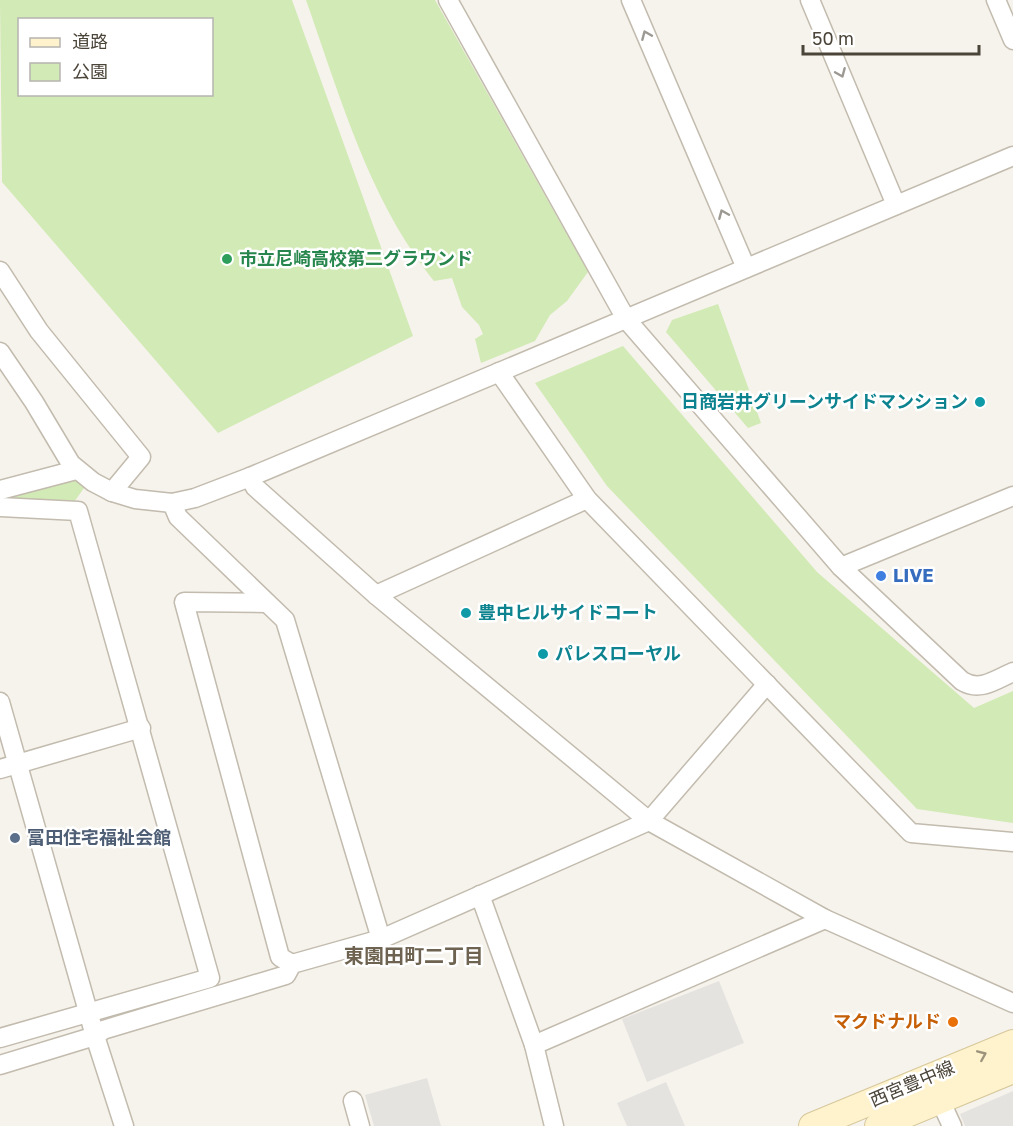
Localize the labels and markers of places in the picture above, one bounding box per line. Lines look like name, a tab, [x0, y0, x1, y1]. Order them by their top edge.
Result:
place label: 市立尼崎高校第二グラウンド	[239, 247, 473, 269]
marker: 市立尼崎高校第二グラウンド	[220, 252, 234, 266]
place label: 日商岩井グリーンサイドマンション	[681, 390, 968, 412]
marker: 日商岩井グリーンサイドマンション	[973, 395, 987, 409]
place label: LIVE	[893, 564, 933, 586]
marker: LIVE	[874, 569, 888, 583]
place label: 豊中ヒルサイドコート	[478, 601, 658, 623]
marker: 豊中ヒルサイドコート	[459, 606, 473, 620]
place label: パレスローヤル	[555, 642, 681, 664]
marker: パレスローヤル	[536, 647, 550, 661]
place label: 冨田住宅福祉会館	[27, 826, 171, 848]
marker: 冨田住宅福祉会館	[8, 831, 22, 845]
place label: マクドナルド	[833, 1010, 941, 1032]
marker: マクドナルド	[946, 1015, 960, 1029]

